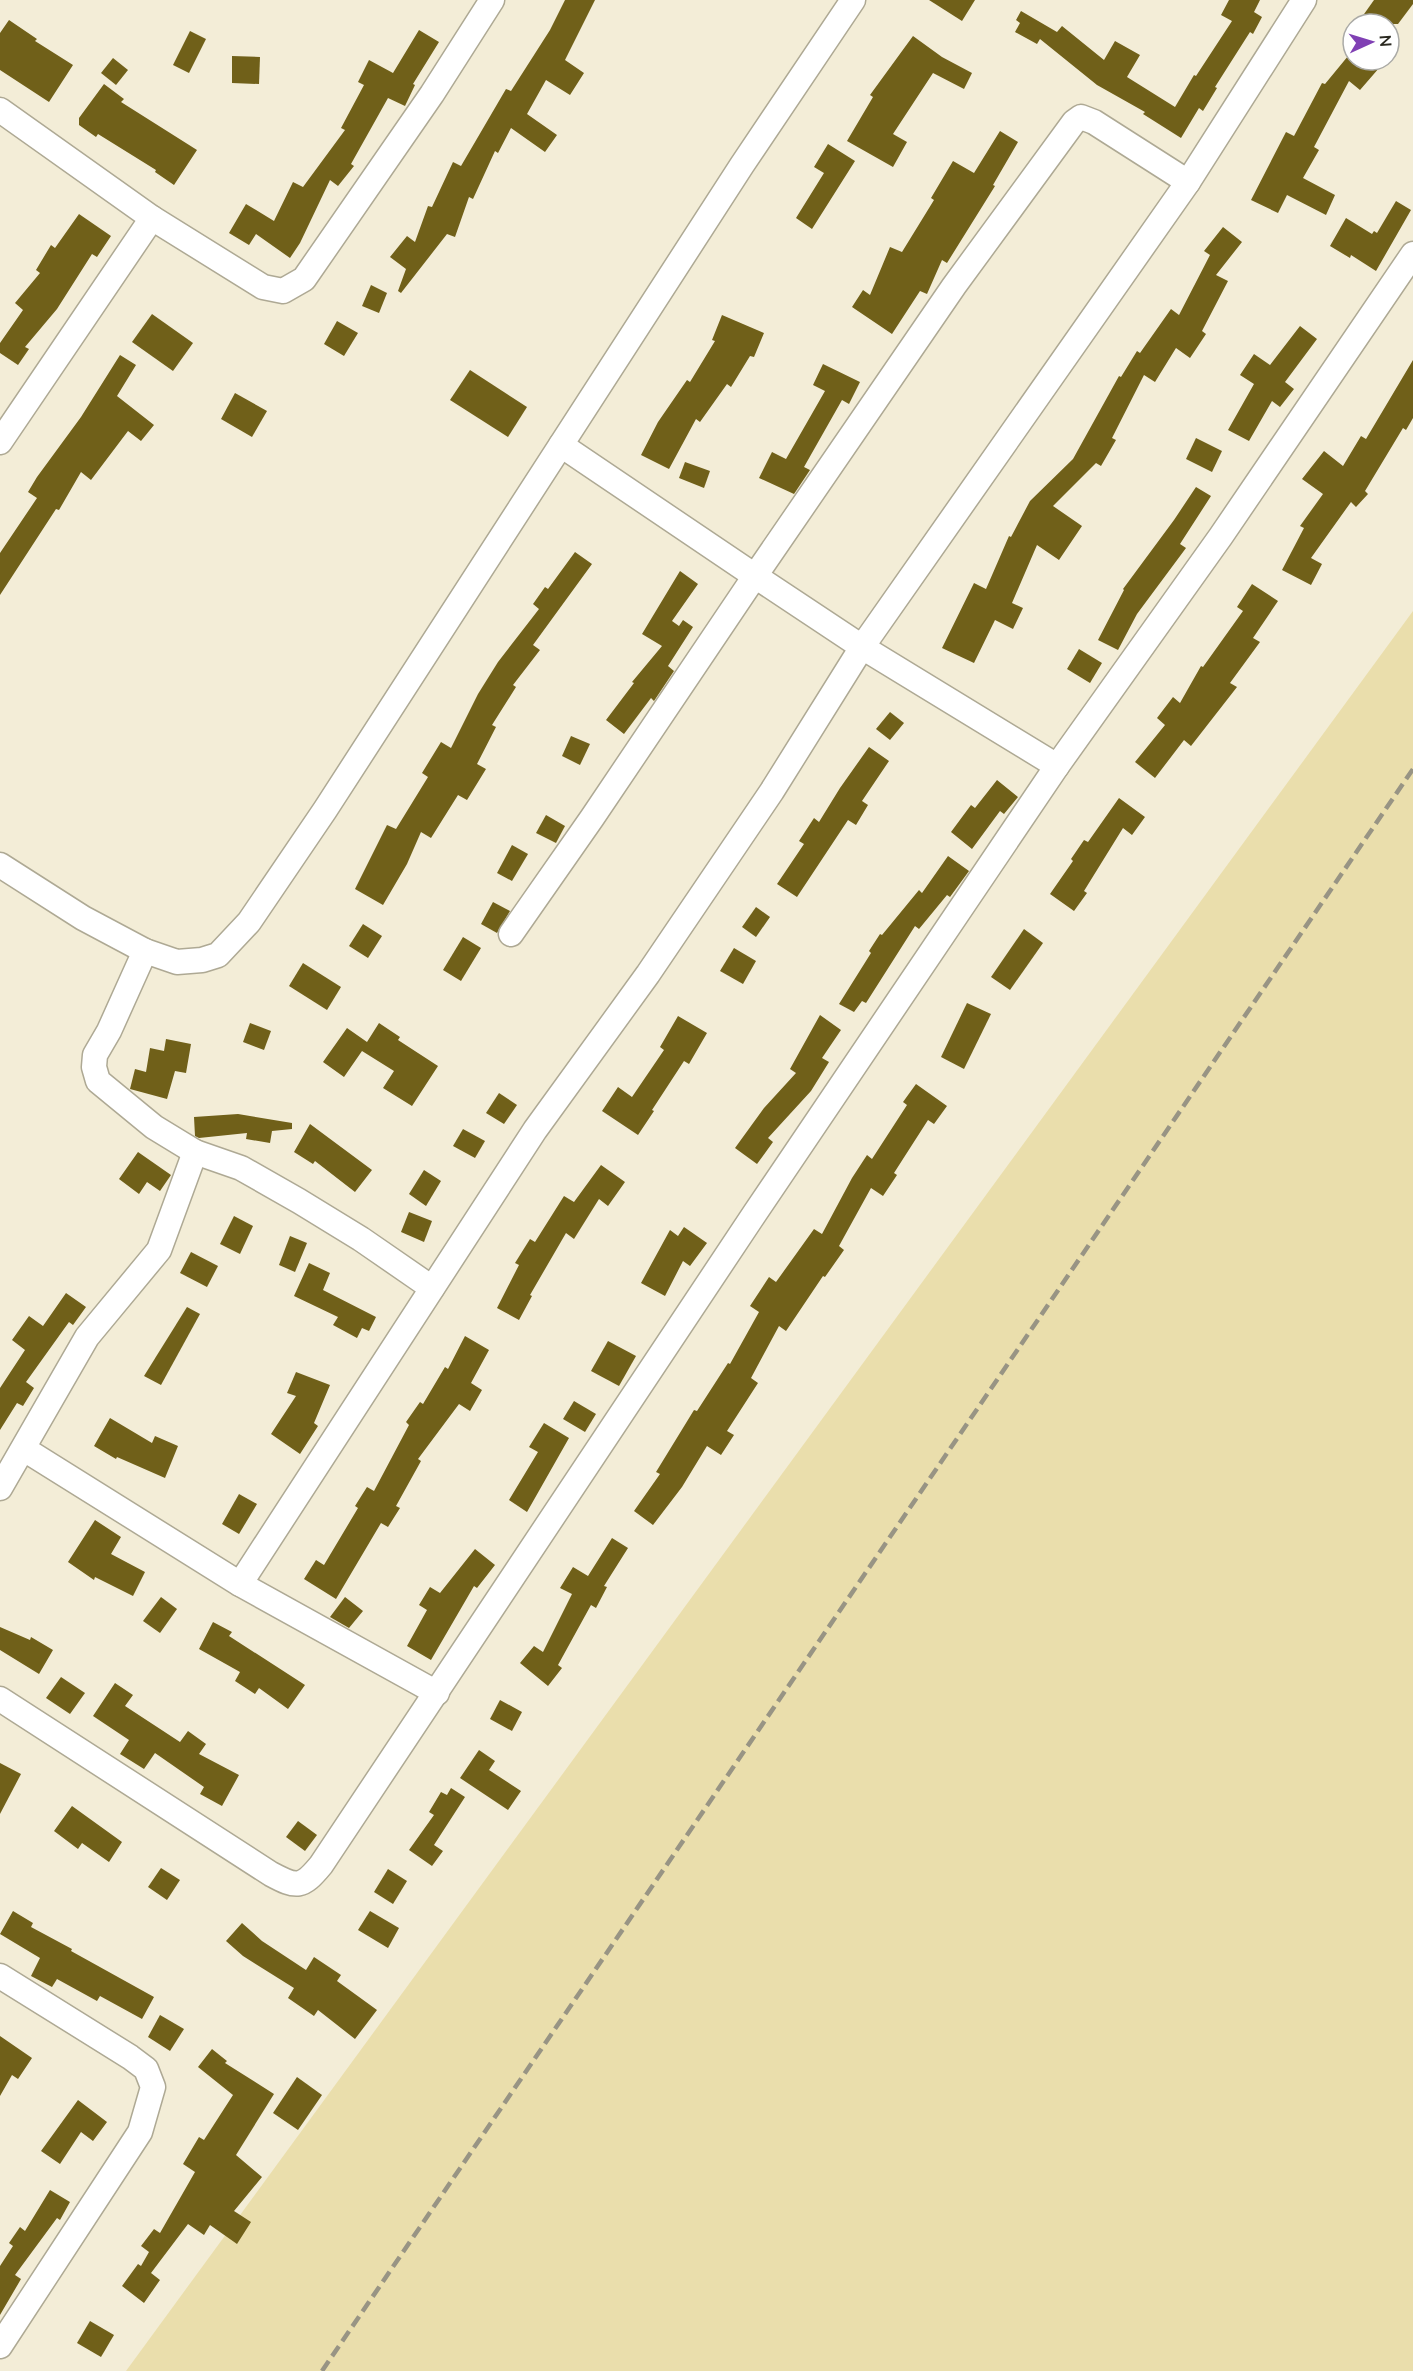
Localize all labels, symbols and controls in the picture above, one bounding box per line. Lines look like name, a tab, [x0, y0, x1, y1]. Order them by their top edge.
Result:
north arrow	[1341, 12, 1401, 72]
text: N	[1376, 34, 1396, 48]

